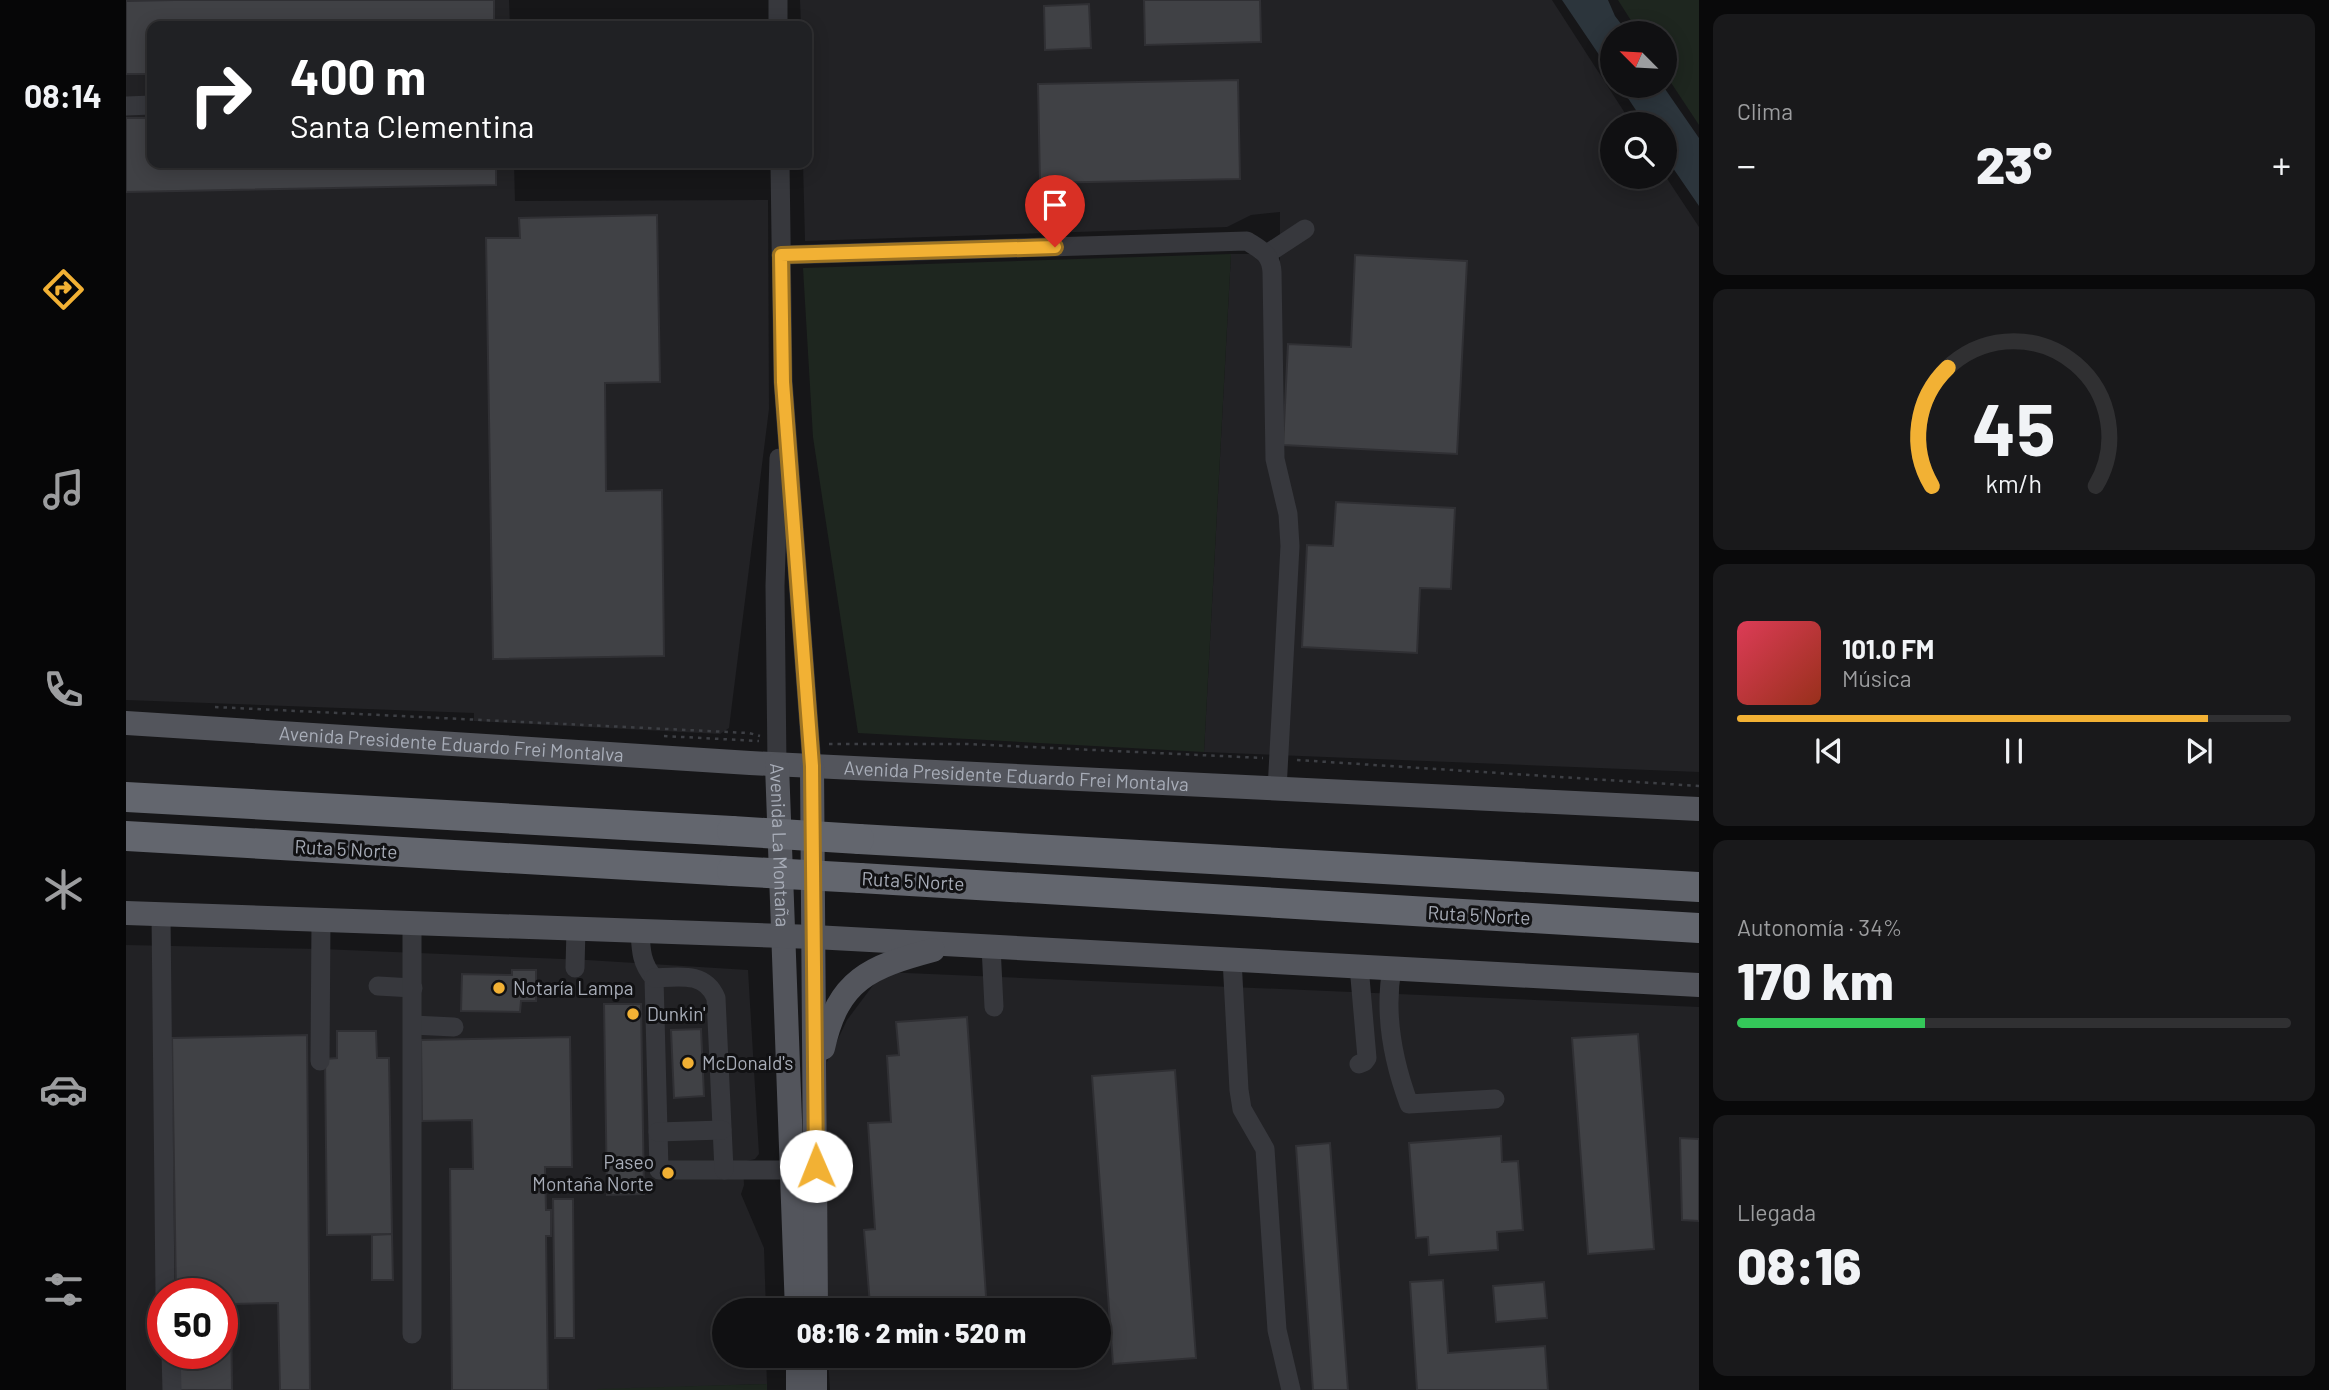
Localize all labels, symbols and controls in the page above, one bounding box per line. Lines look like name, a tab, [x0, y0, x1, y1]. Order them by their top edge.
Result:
north arrow	[1600, 21, 1676, 98]
map controls	[1600, 21, 1677, 189]
text: 400 m	[290, 46, 426, 105]
icon: right	[175, 49, 266, 140]
text: 08:14	[24, 76, 102, 114]
text: Clima	[1737, 97, 1793, 125]
text: Santa Clementina	[290, 106, 534, 144]
button: search	[1600, 112, 1677, 189]
text: 23°	[1976, 132, 2052, 194]
text: −	[1737, 141, 1756, 187]
text: +	[2272, 141, 2291, 187]
pin	[1025, 175, 1085, 247]
icon: arrive	[1036, 186, 1074, 224]
icon: directions	[39, 265, 88, 314]
text: 45	[1972, 383, 2056, 471]
icon: music	[39, 465, 88, 514]
text: km/h	[1986, 468, 2042, 498]
text: 101.0 FM	[1842, 633, 1934, 664]
text: Música	[1842, 664, 1911, 692]
icon: phone	[39, 665, 88, 714]
street label: Avenida Presidente Eduardo Frei Montalva	[278, 721, 624, 766]
icon: previous	[1810, 732, 1848, 770]
icon: pause	[1995, 732, 2033, 770]
icon: next	[2180, 732, 2218, 770]
street label: Avenida Presidente Eduardo Frei Montalva	[843, 756, 1189, 795]
street label: Avenida La Montaña	[766, 763, 795, 927]
street label: Ruta 5 Norte	[294, 834, 398, 863]
icon: climate	[39, 865, 88, 914]
street label: Ruta 5 Norte	[861, 866, 965, 895]
street label: Ruta 5 Norte	[1427, 900, 1531, 929]
text: Autonomía · 34%	[1737, 913, 1902, 941]
text: 170 km	[1737, 948, 1894, 1010]
place label: Notaría Lampa	[513, 976, 634, 999]
marker: Notaría Lampa	[491, 980, 507, 996]
place label: Dunkin'	[647, 1002, 705, 1025]
marker: Dunkin'	[625, 1006, 641, 1022]
place label: McDonald's	[702, 1051, 793, 1074]
marker: McDonald's	[680, 1055, 696, 1071]
icon: car	[39, 1065, 88, 1114]
position arrow	[779, 1129, 853, 1203]
place label: Paseo Montaña Norte	[532, 1150, 654, 1195]
marker: Paseo Montaña Norte	[660, 1165, 676, 1181]
text: Llegada	[1737, 1198, 1816, 1226]
text: 08:16	[1737, 1233, 1861, 1295]
icon: filters	[39, 1265, 88, 1314]
speed limit sign: 50	[147, 1278, 238, 1369]
text: 08:16 · 2 min · 520 m	[797, 1317, 1026, 1348]

